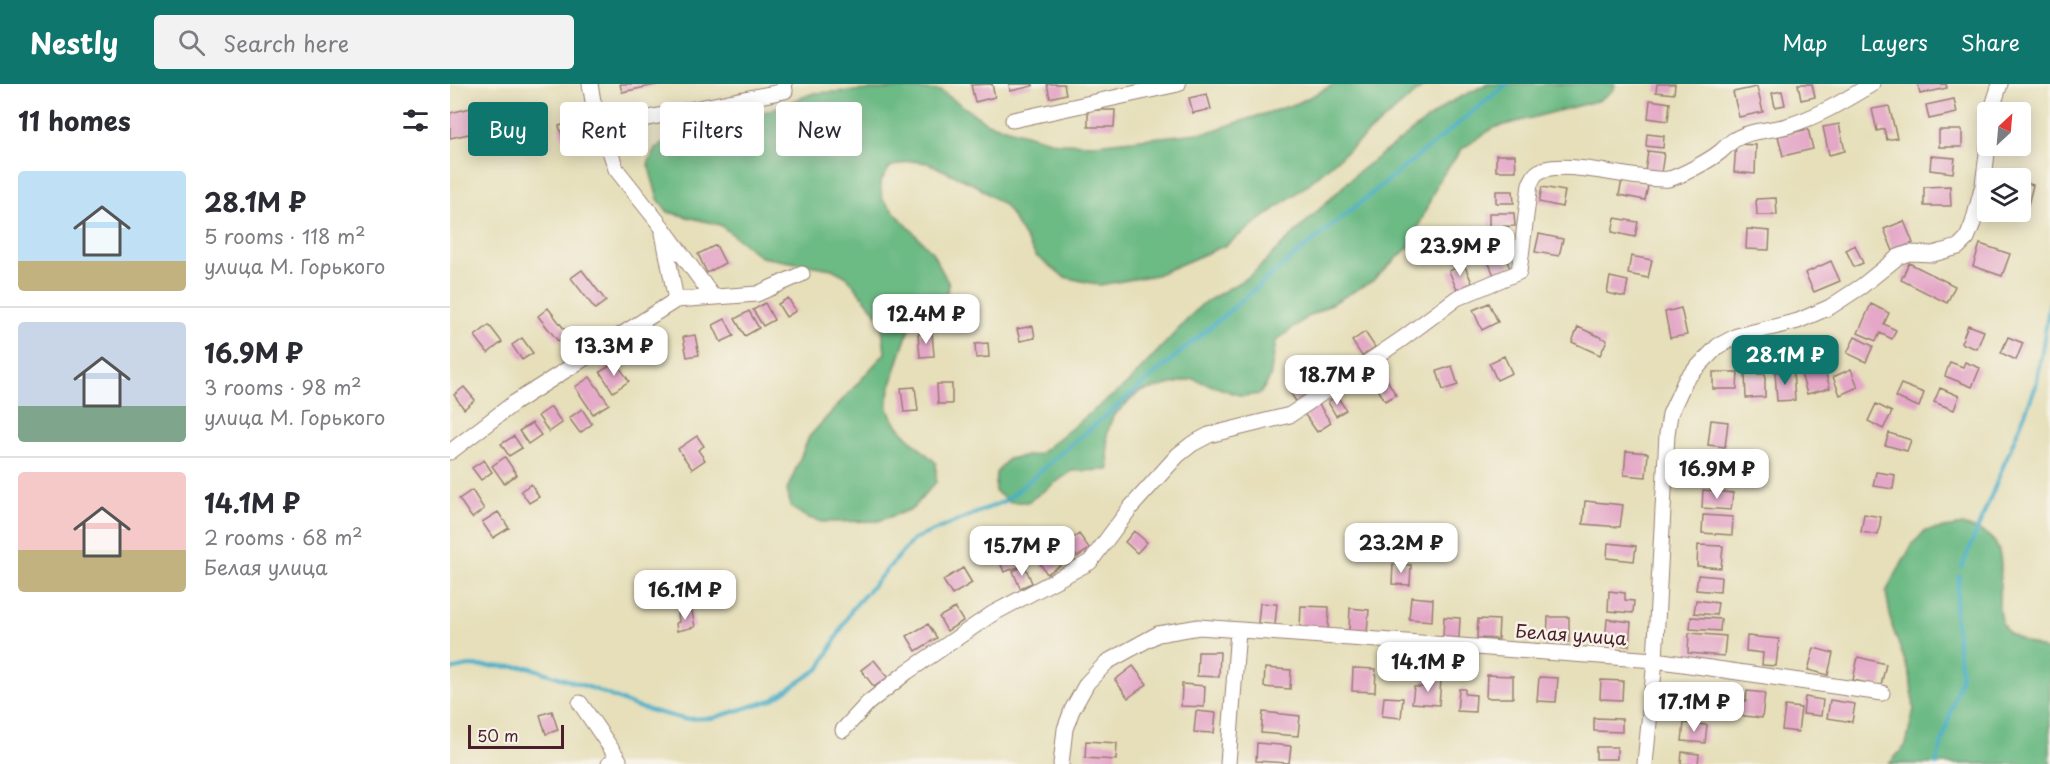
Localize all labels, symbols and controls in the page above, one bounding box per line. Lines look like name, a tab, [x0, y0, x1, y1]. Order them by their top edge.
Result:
search box	[154, 15, 574, 69]
text: Nestly	[30, 21, 118, 64]
icon: search	[175, 26, 208, 59]
text: Search here	[223, 26, 349, 59]
text: Map	[1783, 26, 1827, 58]
text: Layers	[1860, 26, 1928, 58]
text: Share	[1961, 26, 2020, 58]
text: 11 homes	[18, 101, 131, 140]
chip: Buy	[468, 102, 548, 156]
chip: Rent	[560, 102, 648, 156]
chip: Filters	[660, 102, 764, 156]
chip: New	[776, 102, 862, 156]
north arrow	[1977, 102, 2031, 156]
map controls	[1977, 102, 2031, 222]
icon: filters	[399, 104, 432, 137]
button: layers	[1977, 168, 2031, 222]
text: 28.1M ₽	[204, 182, 306, 221]
icon: home	[66, 195, 138, 267]
text: 5 rooms · 118 m²	[204, 221, 366, 251]
pin: 23.9M ₽	[1405, 226, 1515, 277]
text: 23.9M ₽	[1419, 230, 1501, 260]
text: улица М. Горького	[204, 251, 385, 281]
pin: 12.4M ₽	[871, 294, 981, 345]
text: 12.4M ₽	[887, 298, 965, 328]
pin: 13.3M ₽	[559, 326, 669, 377]
text: 13.3M ₽	[575, 330, 653, 360]
text: 16.9M ₽	[204, 333, 303, 372]
pin: 28.1M ₽	[1730, 335, 1840, 386]
text: 28.1M ₽	[1746, 339, 1824, 369]
icon: home	[66, 346, 138, 418]
pin: 18.7M ₽	[1282, 355, 1392, 406]
text: 18.7M ₽	[1299, 359, 1375, 389]
text: 3 rooms · 98 m²	[204, 372, 362, 402]
text: улица М. Горького	[204, 402, 385, 432]
pin: 16.9M ₽	[1662, 449, 1772, 500]
text: 16.9M ₽	[1679, 453, 1755, 483]
text: 14.1M ₽	[204, 483, 300, 522]
icon: home	[66, 496, 138, 568]
text: 2 rooms · 68 m²	[204, 522, 363, 552]
pin: 23.2M ₽	[1346, 523, 1456, 574]
pin: 15.7M ₽	[967, 526, 1077, 577]
text: 23.2M ₽	[1359, 527, 1443, 557]
text: 15.7M ₽	[984, 530, 1060, 560]
text: Белая улица	[204, 552, 328, 582]
pin: 16.1M ₽	[630, 570, 740, 621]
text: 16.1M ₽	[648, 574, 722, 604]
street label: Белая улица	[1515, 617, 1628, 651]
pin: 14.1M ₽	[1373, 642, 1483, 693]
text: 14.1M ₽	[1391, 646, 1465, 676]
pin: 17.1M ₽	[1639, 682, 1749, 733]
text: 17.1M ₽	[1658, 686, 1730, 716]
scale bar	[468, 722, 564, 750]
text: 50 m	[477, 723, 518, 747]

